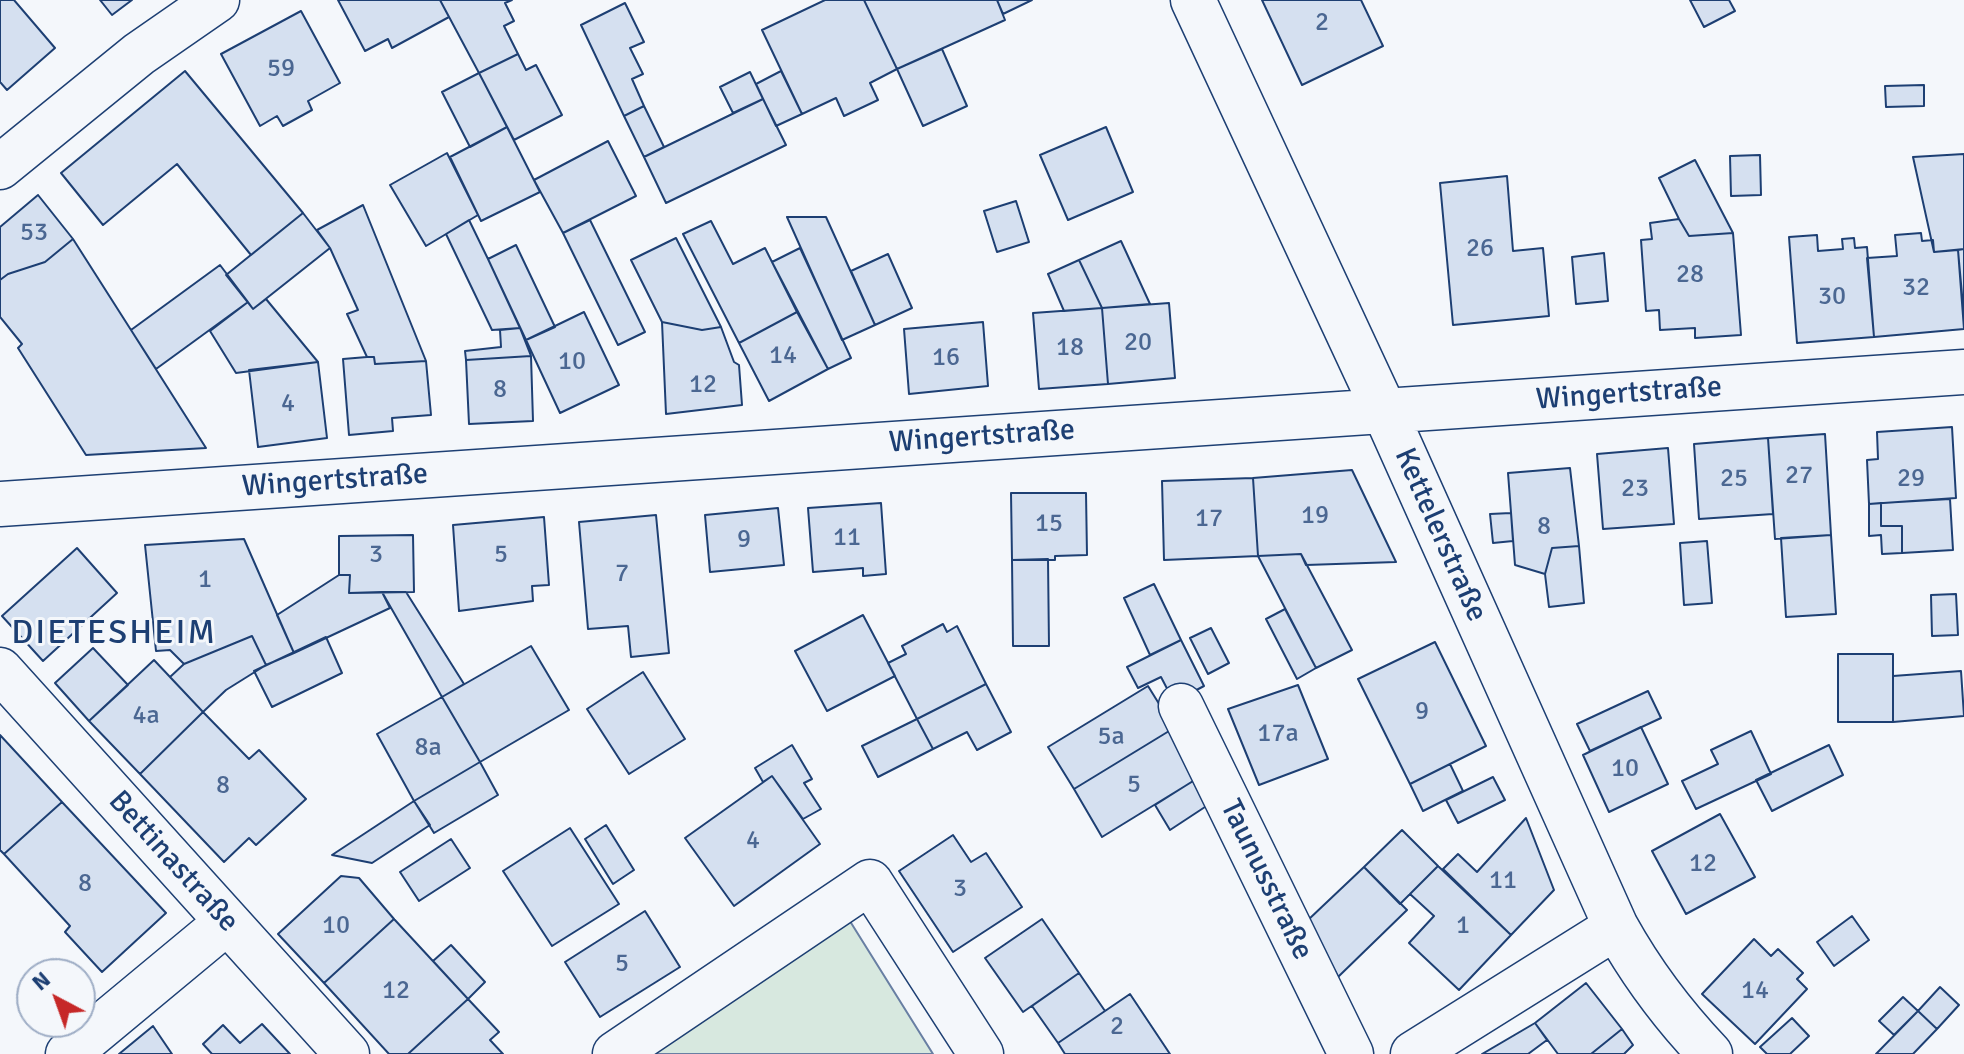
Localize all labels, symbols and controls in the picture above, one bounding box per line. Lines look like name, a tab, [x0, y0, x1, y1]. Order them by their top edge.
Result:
house number: 2	[1315, 7, 1329, 39]
house number: 59	[267, 53, 295, 85]
house number: 53	[20, 217, 48, 249]
house number: 26	[1466, 233, 1494, 265]
house number: 28	[1676, 259, 1704, 291]
house number: 32	[1902, 272, 1930, 304]
house number: 30	[1818, 281, 1846, 313]
house number: 20	[1124, 327, 1152, 359]
house number: 18	[1056, 332, 1084, 364]
house number: 14	[769, 340, 797, 372]
house number: 16	[932, 342, 960, 374]
house number: 10	[558, 346, 586, 378]
house number: 12	[689, 369, 717, 401]
street label: Wingertstraße	[1535, 370, 1723, 418]
house number: 8	[493, 374, 507, 406]
house number: 4	[281, 388, 295, 420]
street label: Wingertstraße	[888, 413, 1076, 461]
street label: Kettelerstraße	[1386, 443, 1494, 627]
street label: Wingertstraße	[241, 457, 429, 505]
house number: 27	[1785, 460, 1813, 492]
house number: 25	[1720, 463, 1748, 495]
house number: 29	[1897, 463, 1925, 495]
house number: 23	[1621, 473, 1649, 505]
house number: 19	[1301, 500, 1329, 532]
house number: 17	[1195, 503, 1223, 535]
house number: 15	[1035, 508, 1063, 540]
house number: 8	[1537, 511, 1551, 543]
house number: 11	[833, 522, 861, 554]
house number: 9	[737, 524, 751, 556]
house number: 3	[369, 539, 383, 571]
house number: 5	[494, 539, 508, 571]
house number: 7	[615, 558, 629, 590]
house number: 1	[198, 564, 212, 596]
district label: DIETESHEIM	[11, 614, 217, 654]
house number: 9	[1415, 696, 1429, 728]
house number: 4a	[132, 700, 160, 732]
house number: 17a	[1257, 718, 1299, 750]
house number: 5a	[1097, 721, 1125, 753]
house number: 8a	[414, 732, 442, 764]
house number: 10	[1611, 753, 1639, 785]
house number: 5	[1127, 769, 1141, 801]
house number: 8	[216, 770, 230, 802]
street label: Bettinastraße	[100, 784, 246, 940]
street label: Taunusstraße	[1212, 794, 1320, 966]
house number: 4	[746, 825, 760, 857]
house number: 12	[1689, 848, 1717, 880]
house number: 11	[1489, 865, 1517, 897]
house number: 8	[78, 868, 92, 900]
house number: 3	[953, 873, 967, 905]
house number: 10	[322, 910, 350, 942]
house number: 1	[1456, 910, 1470, 942]
house number: 5	[615, 948, 629, 980]
north arrow	[16, 958, 96, 1038]
text: N	[27, 966, 56, 996]
house number: 12	[382, 975, 410, 1007]
house number: 14	[1741, 975, 1769, 1007]
house number: 2	[1110, 1011, 1124, 1043]

